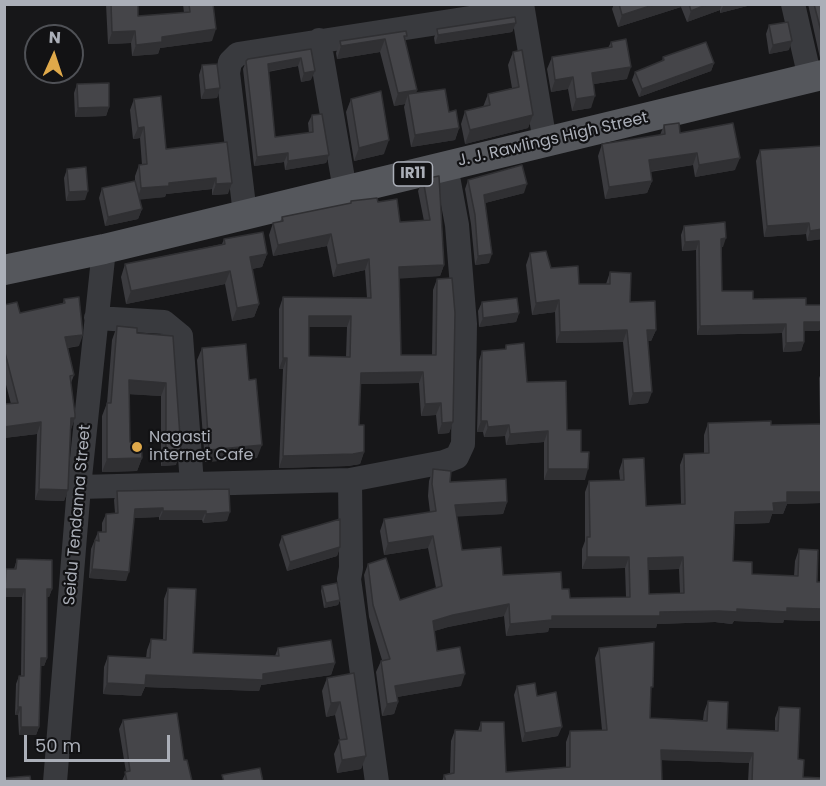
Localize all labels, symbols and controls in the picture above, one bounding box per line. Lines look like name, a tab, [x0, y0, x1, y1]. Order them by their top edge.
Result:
north arrow	[24, 24, 84, 84]
text: N	[48, 26, 61, 49]
street label: J. J. Rawlings High Street	[456, 109, 650, 171]
road number: IR11	[394, 162, 432, 186]
street label: Seidu Tendanna Street	[61, 424, 95, 606]
place label: Nagasti internet Cafe	[149, 428, 253, 466]
marker: Nagasti internet Cafe	[130, 440, 144, 454]
scale bar	[27, 723, 172, 761]
text: 50 m	[35, 733, 81, 758]

